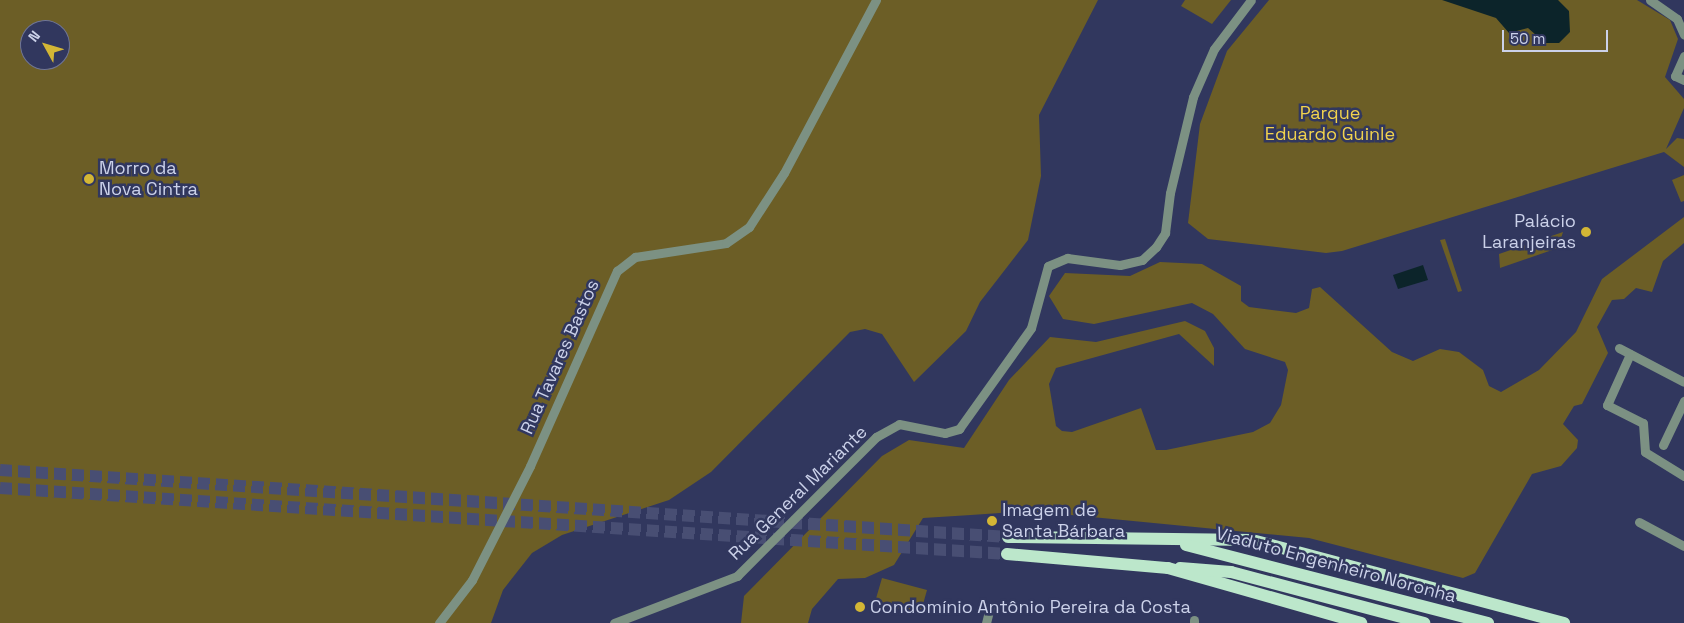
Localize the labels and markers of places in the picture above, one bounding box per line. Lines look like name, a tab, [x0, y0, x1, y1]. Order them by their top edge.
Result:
place label: Morro da Nova Cintra	[99, 158, 198, 200]
marker: Morro da Nova Cintra	[83, 173, 95, 185]
place label: Palácio Laranjeiras	[1482, 211, 1576, 253]
marker: Palácio Laranjeiras	[1580, 226, 1592, 238]
place label: Imagem de Santa Bárbara	[1002, 500, 1125, 542]
marker: Imagem de Santa Bárbara	[986, 515, 998, 527]
place label: Condomínio Antônio Pereira da Costa	[870, 596, 1191, 618]
marker: Condomínio Antônio Pereira da Costa	[854, 601, 866, 613]

